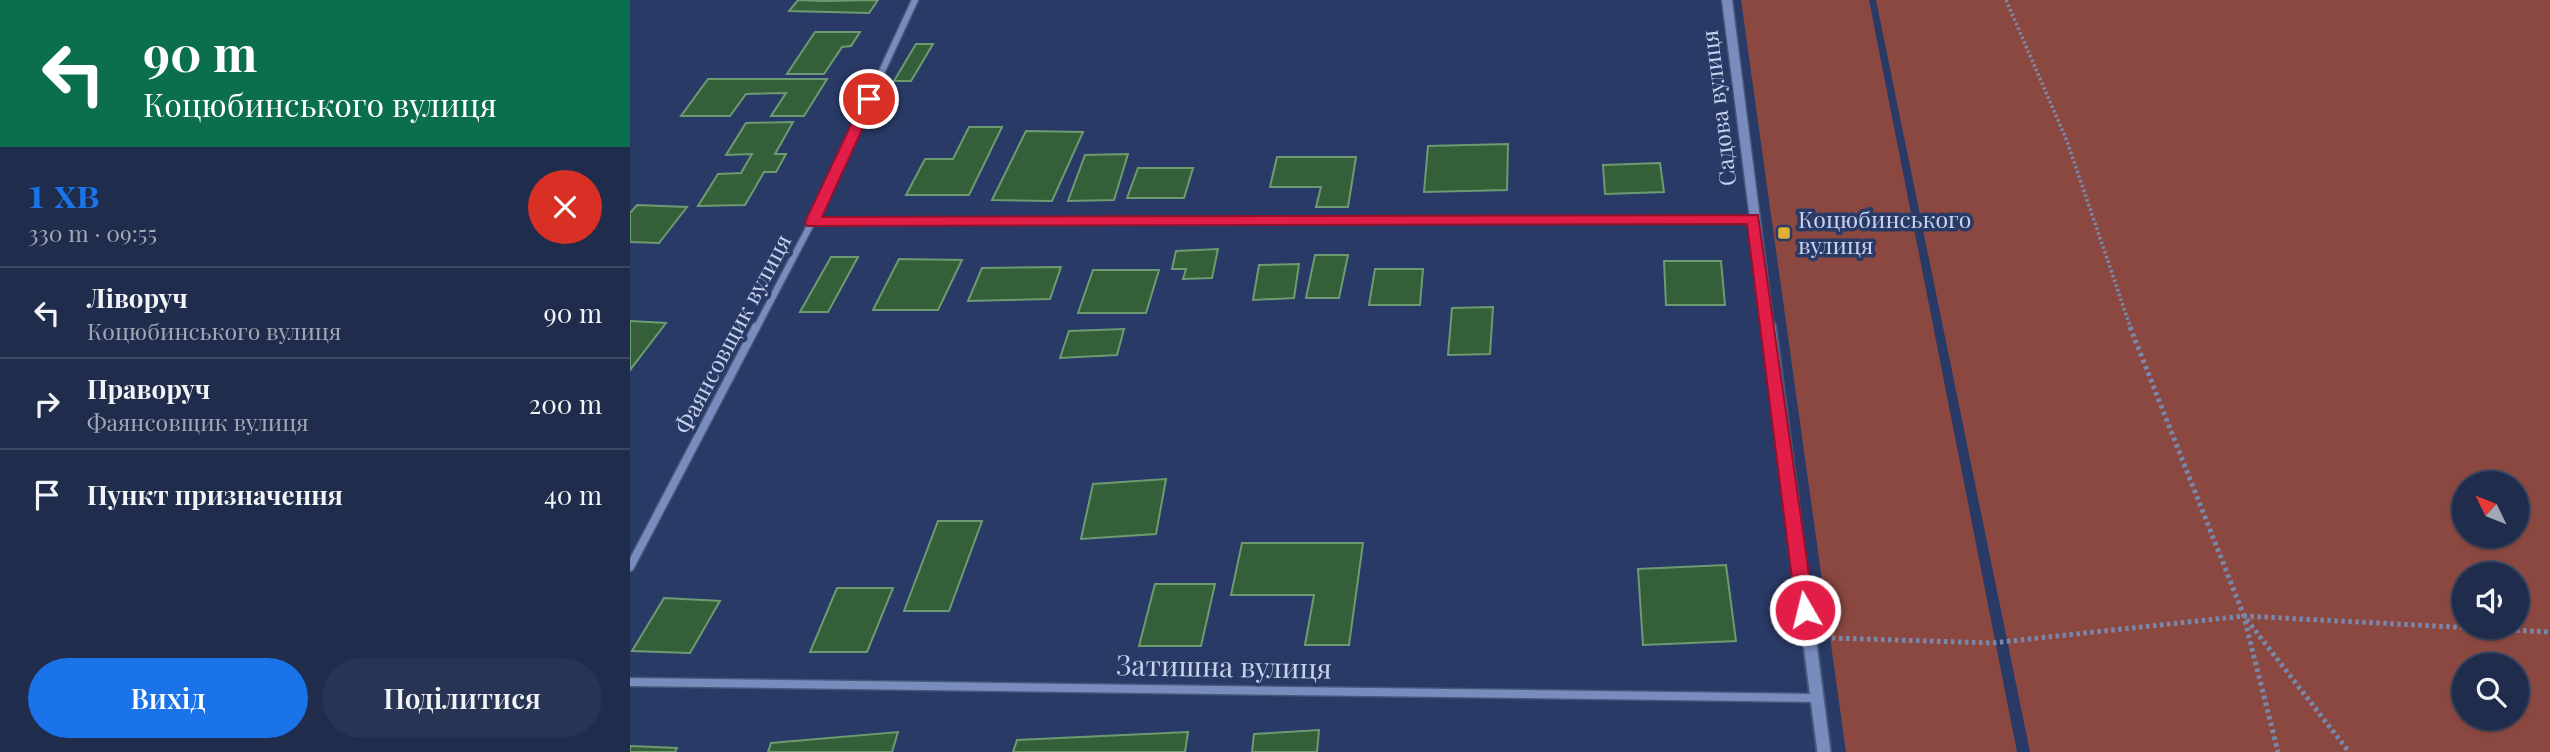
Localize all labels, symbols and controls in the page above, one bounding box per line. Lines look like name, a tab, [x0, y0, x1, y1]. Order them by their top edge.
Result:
text: 90 m	[143, 19, 257, 84]
icon: left	[28, 28, 119, 119]
street label: Садова вулиця	[1693, 28, 1742, 188]
pin	[839, 69, 899, 129]
icon: arrive	[850, 80, 888, 118]
text: Коцюбинського вулиця	[143, 82, 497, 125]
text: 1 хв	[28, 163, 100, 219]
button: close	[528, 170, 602, 244]
place label: Коцюбинського вулиця	[1798, 203, 1971, 260]
text: 330 m · 09:55	[28, 217, 157, 248]
marker: Коцюбинського вулиця	[1776, 225, 1792, 241]
street label: Фаянсовщик вулиця	[666, 228, 797, 438]
text: Ліворуч	[87, 280, 188, 315]
icon: left	[28, 294, 66, 332]
text: 90 m	[544, 295, 602, 330]
text: Коцюбинського вулиця	[87, 315, 341, 346]
text: Праворуч	[87, 371, 210, 406]
icon: right	[28, 385, 66, 423]
text: 200 m	[529, 386, 602, 421]
text: Фаянсовщик вулиця	[87, 406, 309, 437]
north arrow	[2452, 471, 2529, 548]
map controls	[2452, 471, 2529, 730]
icon: arrive	[28, 476, 66, 514]
text: Пункт призначення	[87, 477, 343, 512]
text: 40 m	[544, 477, 602, 512]
button: sound	[2452, 562, 2529, 639]
position arrow	[1768, 573, 1842, 647]
street label: Затишна вулиця	[1116, 645, 1332, 686]
button: search	[2452, 653, 2529, 730]
button: Вихід	[28, 658, 308, 738]
button: Поділитися	[322, 658, 602, 738]

